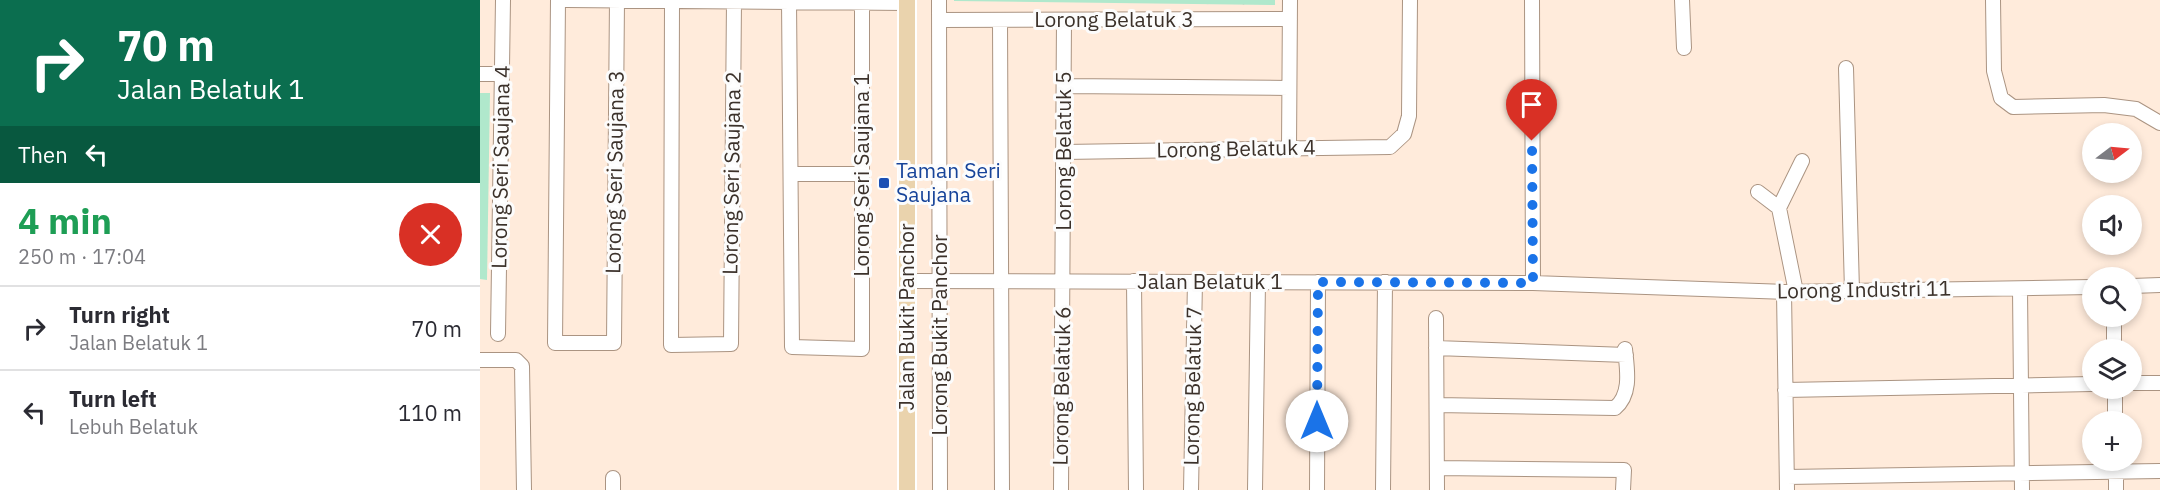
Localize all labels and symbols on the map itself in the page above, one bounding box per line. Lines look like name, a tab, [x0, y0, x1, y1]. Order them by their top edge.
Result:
street label: Lorong Belatuk 3	[1034, 5, 1194, 33]
street label: Lorong Seri Saujana 4	[484, 65, 516, 269]
street label: Lorong Seri Saujana 3	[598, 70, 630, 274]
street label: Lorong Seri Saujana 2	[715, 71, 747, 275]
street label: Lorong Belatuk 5	[1049, 71, 1077, 231]
street label: Lorong Seri Saujana 1	[847, 73, 875, 277]
pin	[1506, 79, 1557, 141]
north arrow	[2082, 123, 2142, 183]
street label: Lorong Belatuk 4	[1156, 133, 1316, 163]
place label: Taman Seri Saujana	[896, 156, 1001, 208]
marker: Taman Seri Saujana	[877, 176, 891, 190]
street label: Jalan Bukit Panchor	[892, 223, 920, 411]
street label: Lorong Bukit Panchor	[925, 234, 953, 436]
street label: Jalan Belatuk 1	[1137, 267, 1283, 295]
street label: Lorong Industri 11	[1777, 273, 1951, 305]
street label: Lorong Belatuk 6	[1046, 306, 1076, 466]
street label: Lorong Belatuk 7	[1177, 306, 1207, 466]
position arrow	[1285, 389, 1349, 453]

